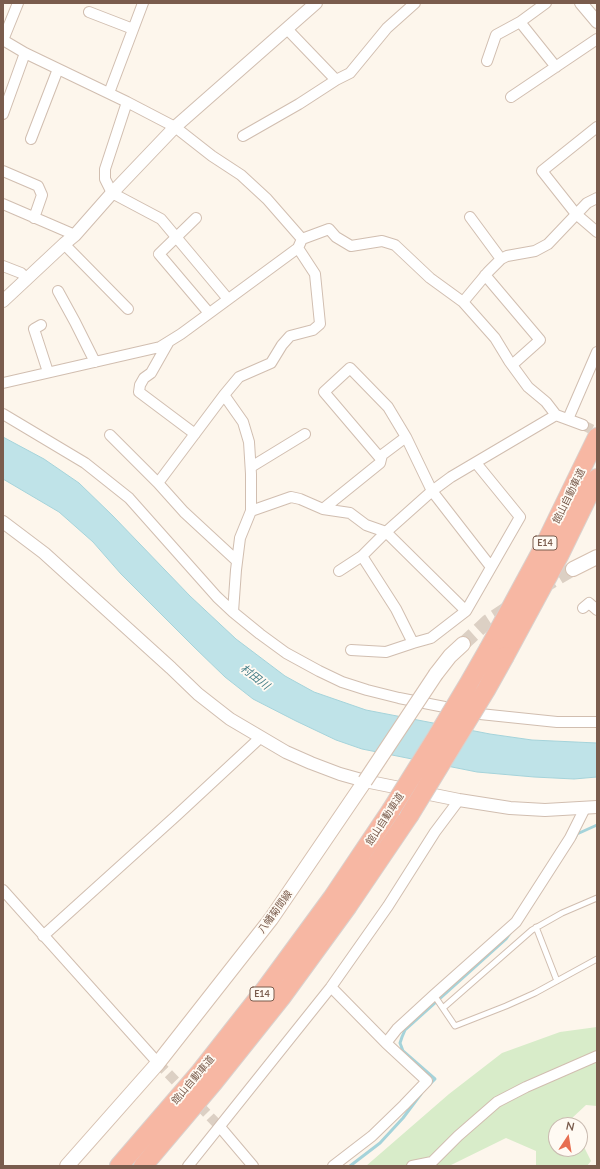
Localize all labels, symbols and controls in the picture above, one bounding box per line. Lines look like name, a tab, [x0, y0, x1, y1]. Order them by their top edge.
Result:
street label: 館山自動車道	[550, 466, 588, 526]
road number: E14	[533, 536, 557, 550]
water label: 村田川	[238, 662, 272, 692]
street label: 館山自動車道	[364, 791, 406, 847]
street label: 八幡菊間線	[255, 888, 295, 936]
road number: E14	[250, 987, 274, 1001]
street label: 館山自動車道	[169, 1053, 217, 1107]
north arrow	[548, 1117, 588, 1157]
text: N	[565, 1119, 576, 1133]

